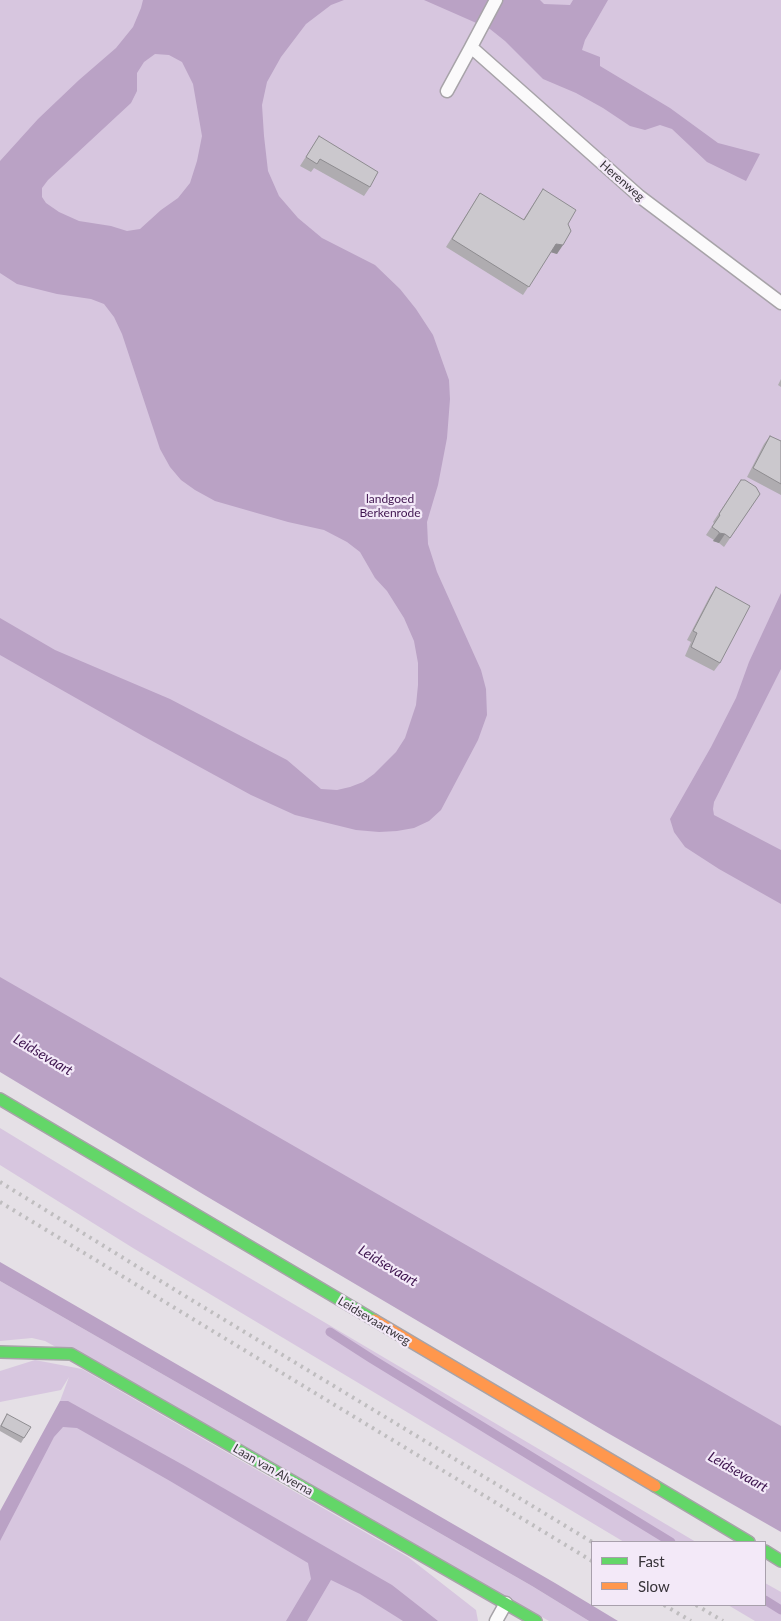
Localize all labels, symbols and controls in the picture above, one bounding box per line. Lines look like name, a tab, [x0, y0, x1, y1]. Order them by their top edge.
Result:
street label: Herenweg	[597, 158, 647, 204]
park label: landgoed Berkenrode	[359, 492, 421, 520]
water label: Leidsevaart	[10, 1031, 76, 1079]
water label: Leidsevaart	[355, 1242, 421, 1290]
street label: Leidsevaartweg	[335, 1294, 413, 1348]
street label: Laan van Alverna	[230, 1441, 316, 1499]
water label: Leidsevaart	[705, 1448, 771, 1496]
legend	[591, 1541, 766, 1606]
text: Fast	[638, 1552, 665, 1570]
text: Slow	[638, 1577, 670, 1595]

